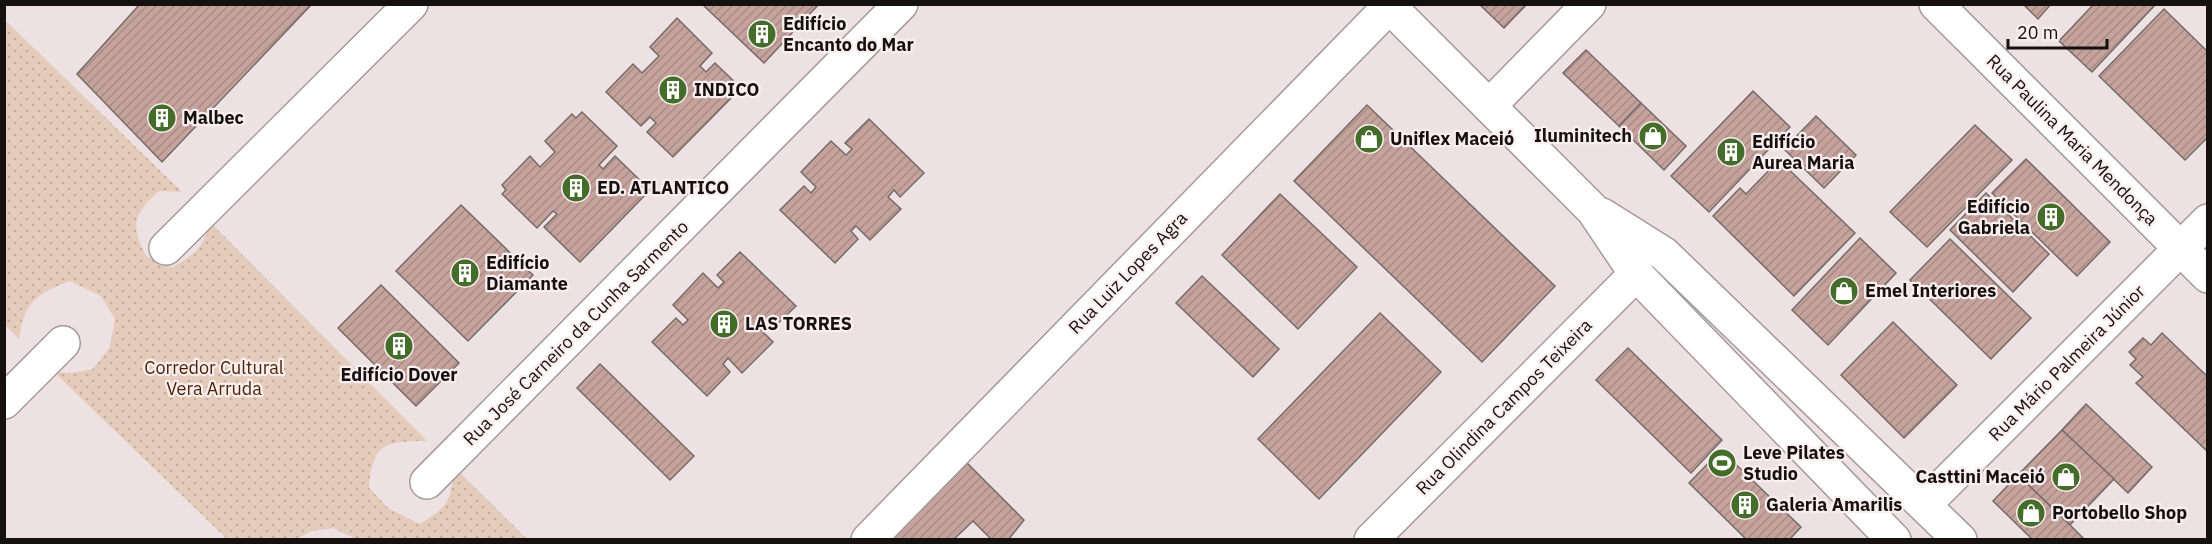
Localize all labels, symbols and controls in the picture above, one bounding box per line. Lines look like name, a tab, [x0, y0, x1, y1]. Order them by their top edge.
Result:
place label: Edifício Encanto do Mar	[783, 12, 914, 56]
scale bar	[2008, 12, 2107, 50]
building icon: Edifício Encanto do Mar	[746, 18, 778, 50]
text: 20 m	[2017, 21, 2059, 44]
street label: Rua Paulina Maria Mendonça	[1982, 49, 2163, 230]
building icon: INDICO	[657, 74, 689, 106]
place label: INDICO	[694, 78, 759, 101]
building icon: Malbec	[146, 102, 178, 134]
place label: Malbec	[183, 106, 244, 129]
shop icon: Iluminitech	[1637, 120, 1669, 152]
shop icon: Uniflex Maceió	[1353, 123, 1385, 155]
place label: Iluminitech	[1534, 124, 1632, 147]
place label: Uniflex Maceió	[1390, 127, 1514, 150]
place label: Edifício Aurea Maria	[1752, 130, 1855, 174]
building icon: Edifício Aurea Maria	[1715, 136, 1747, 168]
building icon: ED. ATLANTICO	[560, 172, 592, 204]
place label: ED. ATLANTICO	[597, 176, 729, 199]
place label: Edifício Gabriela	[1958, 195, 2030, 239]
building icon: Edifício Gabriela	[2035, 201, 2067, 233]
street label: Rua Luiz Lopes Agra	[1063, 206, 1192, 339]
street label: Rua José Carneiro da Cunha Sarmento	[458, 215, 693, 450]
place label: Edifício Diamante	[486, 251, 568, 295]
building icon: Edifício Diamante	[449, 257, 481, 289]
shop icon: Emel Interiores	[1828, 275, 1860, 307]
place label: Emel Interiores	[1865, 279, 1996, 302]
street label: Rua Mário Palmeira Júnior	[1984, 279, 2150, 446]
building icon: LAS TORRES	[708, 308, 740, 340]
place label: LAS TORRES	[745, 312, 852, 335]
street label: Rua Olindina Campos Teixeira	[1411, 313, 1597, 500]
building icon: Edifício Dover	[383, 330, 415, 362]
park label: Corredor Cultural Vera Arruda	[144, 356, 284, 400]
place label: Edifício Dover	[340, 363, 458, 386]
place label: Leve Pilates Studio	[1743, 441, 1845, 485]
sports icon: Leve Pilates Studio	[1706, 447, 1738, 479]
shop icon: Casttini Maceió	[2050, 461, 2082, 493]
place label: Casttini Maceió	[1916, 465, 2045, 488]
building icon: Galeria Amarilis	[1729, 489, 1761, 521]
place label: Galeria Amarilis	[1766, 493, 1902, 516]
shop icon: Portobello Shop	[2015, 497, 2047, 529]
place label: Portobello Shop	[2052, 501, 2187, 524]

